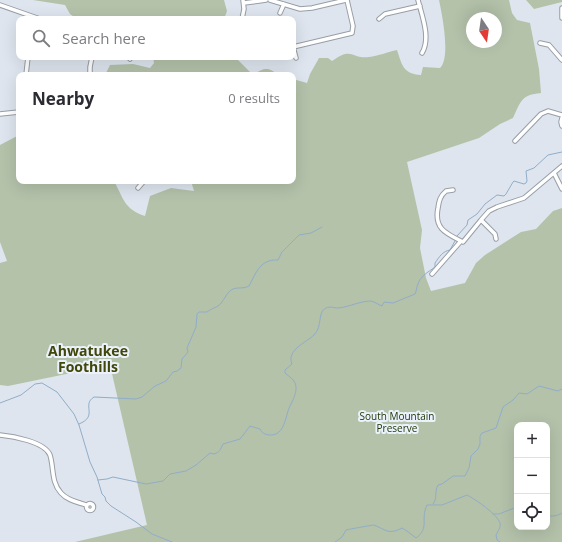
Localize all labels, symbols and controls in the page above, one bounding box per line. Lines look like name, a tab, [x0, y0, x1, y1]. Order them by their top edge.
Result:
north arrow	[466, 12, 502, 48]
search box	[16, 16, 296, 60]
icon: search	[30, 27, 52, 49]
text: Search here	[62, 28, 146, 48]
text: Nearby	[32, 87, 94, 110]
text: 0 results	[228, 89, 280, 107]
district label: Ahwatukee Foothills	[48, 341, 128, 376]
park label: South Mountain Preserve	[360, 409, 434, 435]
map controls	[514, 422, 550, 530]
button: +	[514, 422, 550, 458]
button: −	[514, 458, 550, 494]
button: locate	[514, 494, 550, 530]

